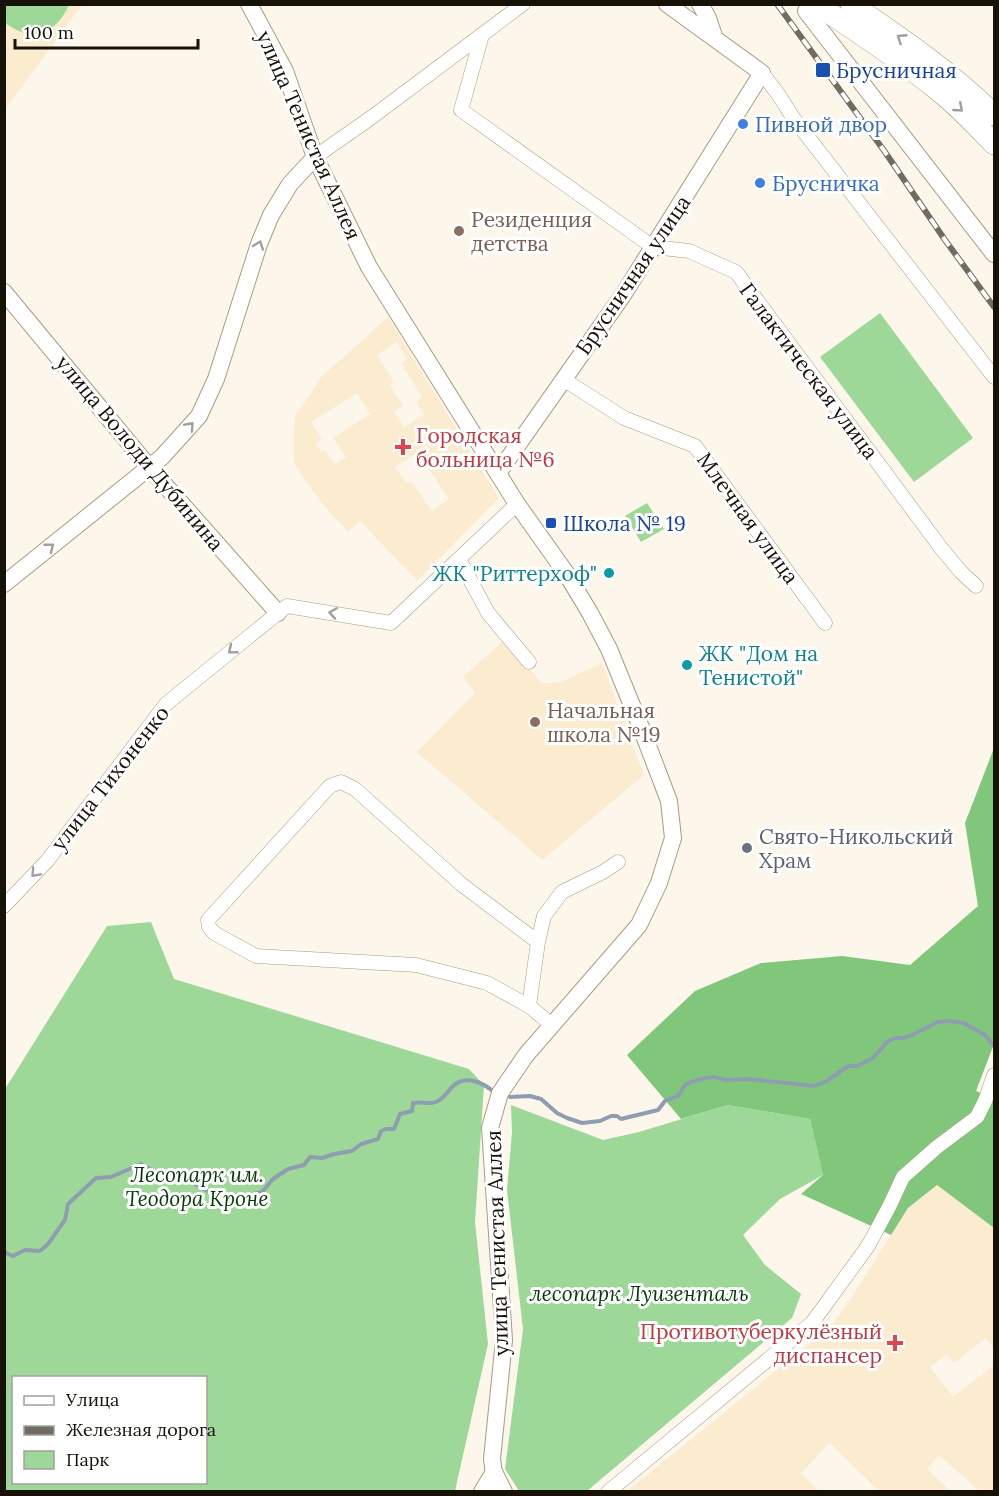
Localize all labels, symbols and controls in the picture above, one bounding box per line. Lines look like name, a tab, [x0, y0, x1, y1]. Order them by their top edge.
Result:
scale bar	[15, 12, 198, 50]
text: 100 m	[24, 21, 74, 44]
street label: улица Тенистая Аллея	[251, 26, 367, 244]
one-way arrow	[897, 34, 908, 45]
place label: Брусничная	[836, 57, 957, 84]
marker: Брусничная	[814, 61, 832, 79]
one-way arrow	[952, 101, 962, 112]
place label: Пивной двор	[755, 111, 887, 138]
marker: Пивной двор	[736, 117, 750, 131]
place label: Брусничка	[772, 170, 880, 197]
marker: Брусничка	[753, 176, 767, 190]
street label: Брусничная улица	[570, 190, 696, 360]
place label: Резиденция детства	[471, 206, 592, 257]
marker: Резиденция детства	[452, 224, 466, 238]
one-way arrow	[252, 240, 264, 251]
street label: Галактическая улица	[734, 277, 884, 465]
street label: улица Володи Дубинина	[50, 350, 230, 557]
one-way arrow	[183, 422, 194, 433]
place label: Городская больница №6	[416, 422, 555, 473]
marker: Городская больница №6	[394, 438, 412, 456]
street label: Млечная улица	[691, 447, 805, 589]
place label: Школа № 19	[563, 510, 686, 537]
marker: Школа № 19	[544, 516, 558, 530]
one-way arrow	[43, 544, 54, 555]
place label: ЖК "Риттерхоф"	[432, 560, 597, 587]
marker: ЖК "Риттерхоф"	[602, 566, 616, 580]
one-way arrow	[329, 608, 338, 620]
place label: ЖК "Дом на Тенистой"	[699, 640, 818, 691]
one-way arrow	[228, 642, 239, 653]
marker: ЖК "Дом на Тенистой"	[680, 658, 694, 672]
place label: Начальная школа №19	[547, 697, 661, 748]
street label: улица Тихоненко	[45, 700, 175, 856]
marker: Начальная школа №19	[528, 715, 542, 729]
place label: Свято-Никольский Храм	[759, 823, 953, 874]
marker: Свято-Никольский Храм	[740, 841, 754, 855]
one-way arrow	[31, 867, 42, 877]
street label: улица Тенистая Аллея	[480, 1130, 514, 1356]
park label: Лесопарк им. Теодора Кроне	[126, 1161, 268, 1212]
park label: лесопарк Луизенталь	[529, 1280, 748, 1307]
place label: Противотуберкулёзный диспансер	[640, 1318, 882, 1369]
marker: Противотуберкулёзный диспансер	[886, 1334, 904, 1352]
legend	[12, 1376, 207, 1484]
text: Улица	[65, 1388, 119, 1411]
text: Железная дорога	[66, 1418, 216, 1441]
text: Парк	[66, 1448, 110, 1471]

